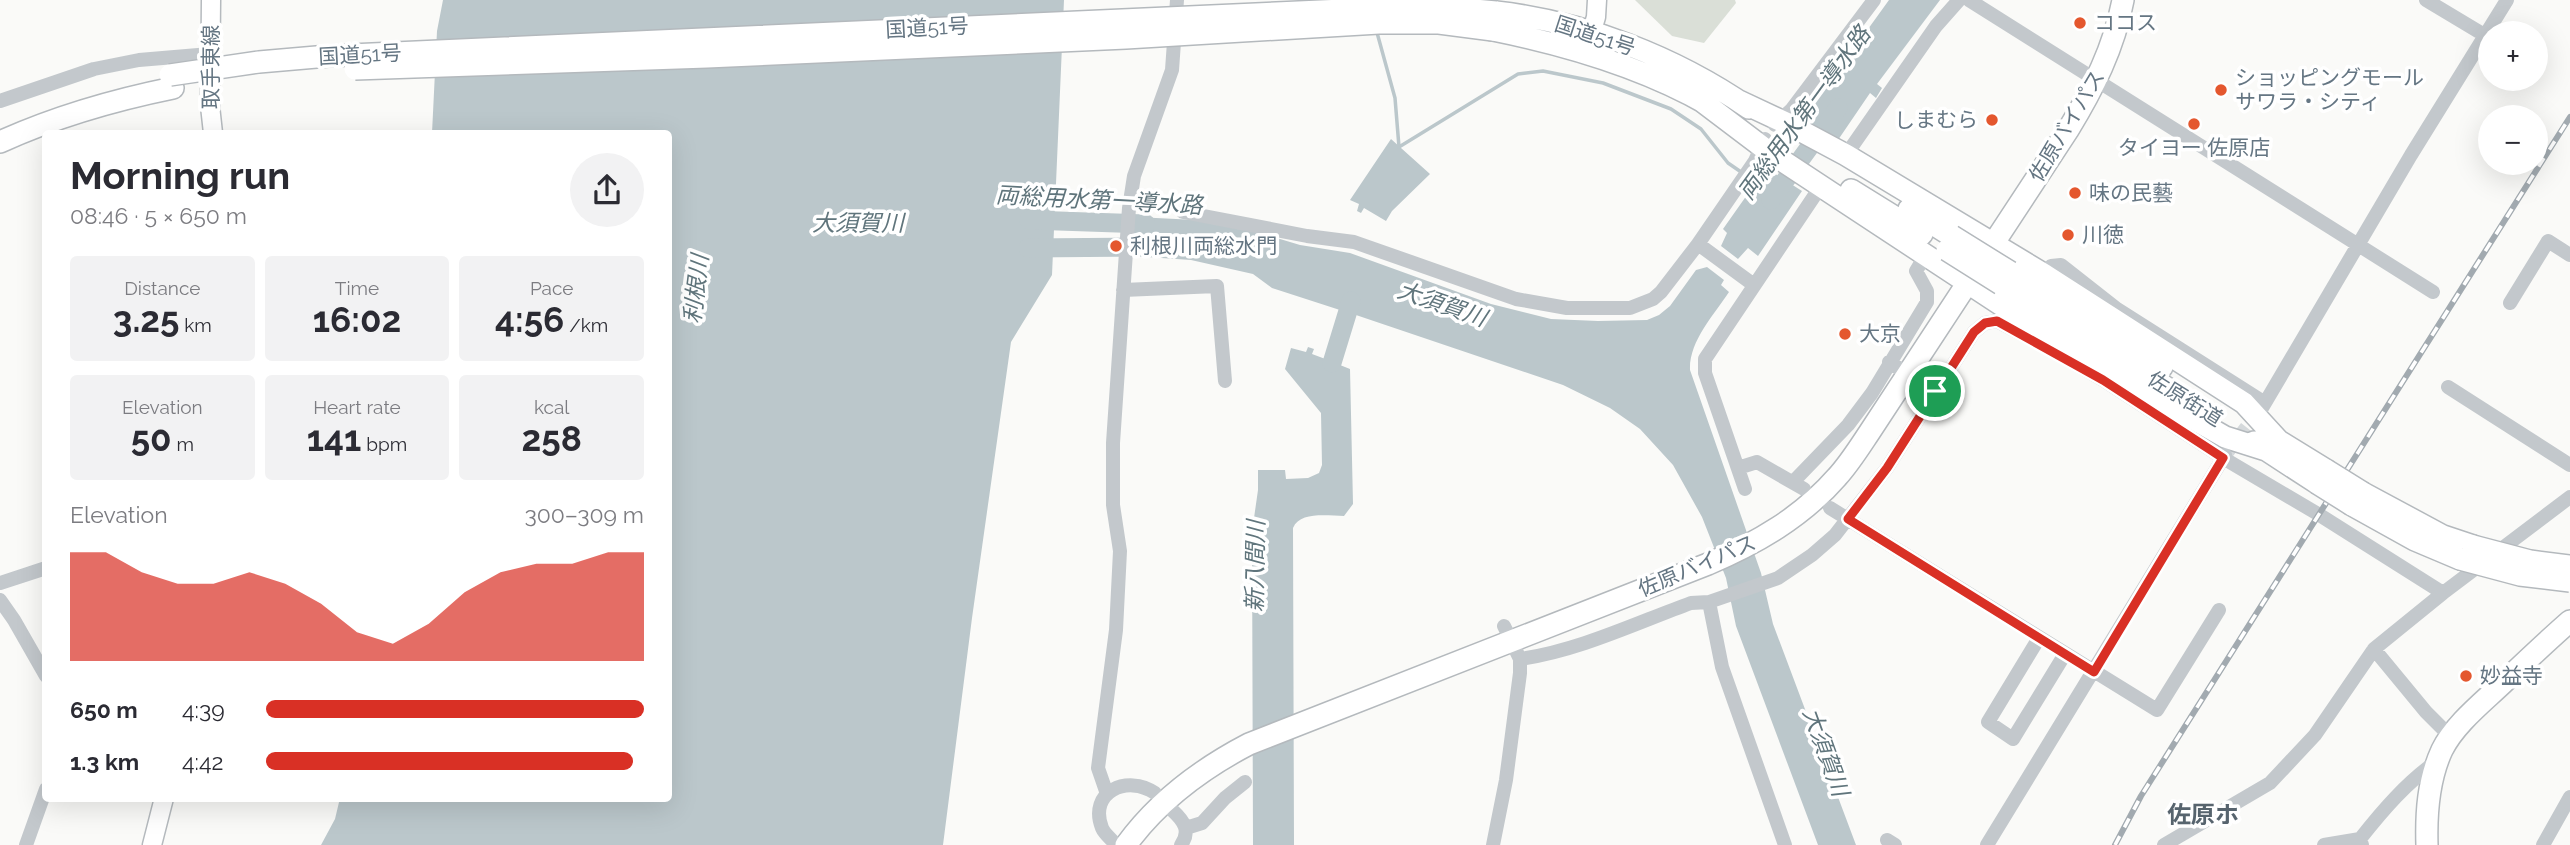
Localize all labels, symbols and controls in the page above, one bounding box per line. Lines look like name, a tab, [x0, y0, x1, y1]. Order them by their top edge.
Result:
place label: ココス	[2094, 10, 2157, 35]
street label: 国道51号	[1552, 11, 1639, 60]
street label: 国道51号	[885, 13, 969, 42]
marker: ココス	[2072, 15, 2088, 31]
water label: 両総用水第一導水路	[1732, 19, 1877, 204]
map controls	[2478, 21, 2548, 175]
button: +	[2478, 21, 2548, 91]
street label: 取手東線	[198, 25, 223, 109]
street label: 国道51号	[318, 40, 402, 69]
street label: 佐原バイパス	[2024, 65, 2110, 186]
place label: ショッピングモール サワラ・シティ	[2235, 65, 2424, 114]
marker: ショッピングモール サワラ・シティ	[2213, 82, 2229, 98]
button: −	[2478, 105, 2548, 175]
place label: しまむら	[1894, 107, 1978, 132]
marker: しまむら	[1984, 112, 2000, 128]
marker: タイヨー 佐原店	[2186, 116, 2202, 132]
place label: タイヨー 佐原店	[2118, 135, 2270, 160]
text: Morning run	[70, 153, 290, 198]
button: share	[570, 153, 644, 227]
place label: 味の民藝	[2089, 180, 2173, 205]
water label: 両総用水第一導水路	[995, 181, 1205, 219]
marker: 味の民藝	[2067, 185, 2083, 201]
text: 08:46 · 5 × 650 m	[70, 202, 247, 229]
water label: 大須賀川	[812, 209, 907, 236]
place label: 川徳	[2082, 222, 2124, 247]
marker: 川徳	[2060, 227, 2076, 243]
place label: 利根川両総水門	[1130, 233, 1277, 258]
marker: 利根川両総水門	[1108, 238, 1124, 254]
water label: 利根川	[678, 250, 713, 325]
water label: 大須賀川	[1394, 276, 1493, 332]
text: Distance	[124, 277, 200, 299]
text: Time	[335, 277, 379, 299]
text: Pace	[530, 277, 573, 299]
text: 3.25	[113, 299, 179, 340]
text: 16:02	[313, 299, 401, 340]
text: 4:56	[495, 299, 564, 340]
text: km	[179, 314, 212, 336]
text: /km	[564, 314, 608, 336]
place label: 大京	[1859, 321, 1901, 346]
marker: 大京	[1837, 326, 1853, 342]
pin	[1905, 361, 1965, 421]
street label: 佐原街道	[2143, 366, 2228, 431]
icon: arrive	[1916, 372, 1954, 410]
text: Elevation	[122, 396, 203, 418]
text: Heart rate	[313, 396, 401, 418]
text: kcal	[534, 396, 569, 418]
text: 50	[131, 418, 172, 459]
text: 141	[307, 418, 361, 459]
text: 258	[522, 418, 582, 459]
text: m	[172, 433, 194, 455]
text: bpm	[361, 433, 407, 455]
text: Elevation	[70, 501, 168, 528]
text: 300–309 m	[524, 501, 644, 528]
water label: 新八間川	[1240, 517, 1269, 612]
street label: 佐原バイパス	[1634, 529, 1759, 602]
place label: 妙益寺	[2480, 663, 2543, 688]
marker: 妙益寺	[2458, 668, 2474, 684]
text: 650 m	[70, 696, 138, 723]
text: 4:39	[182, 696, 225, 723]
water label: 大須賀川	[1798, 704, 1856, 802]
text: 1.3 km	[70, 748, 139, 775]
text: 4:42	[182, 748, 223, 775]
district label: 佐原ホ	[2167, 800, 2239, 829]

